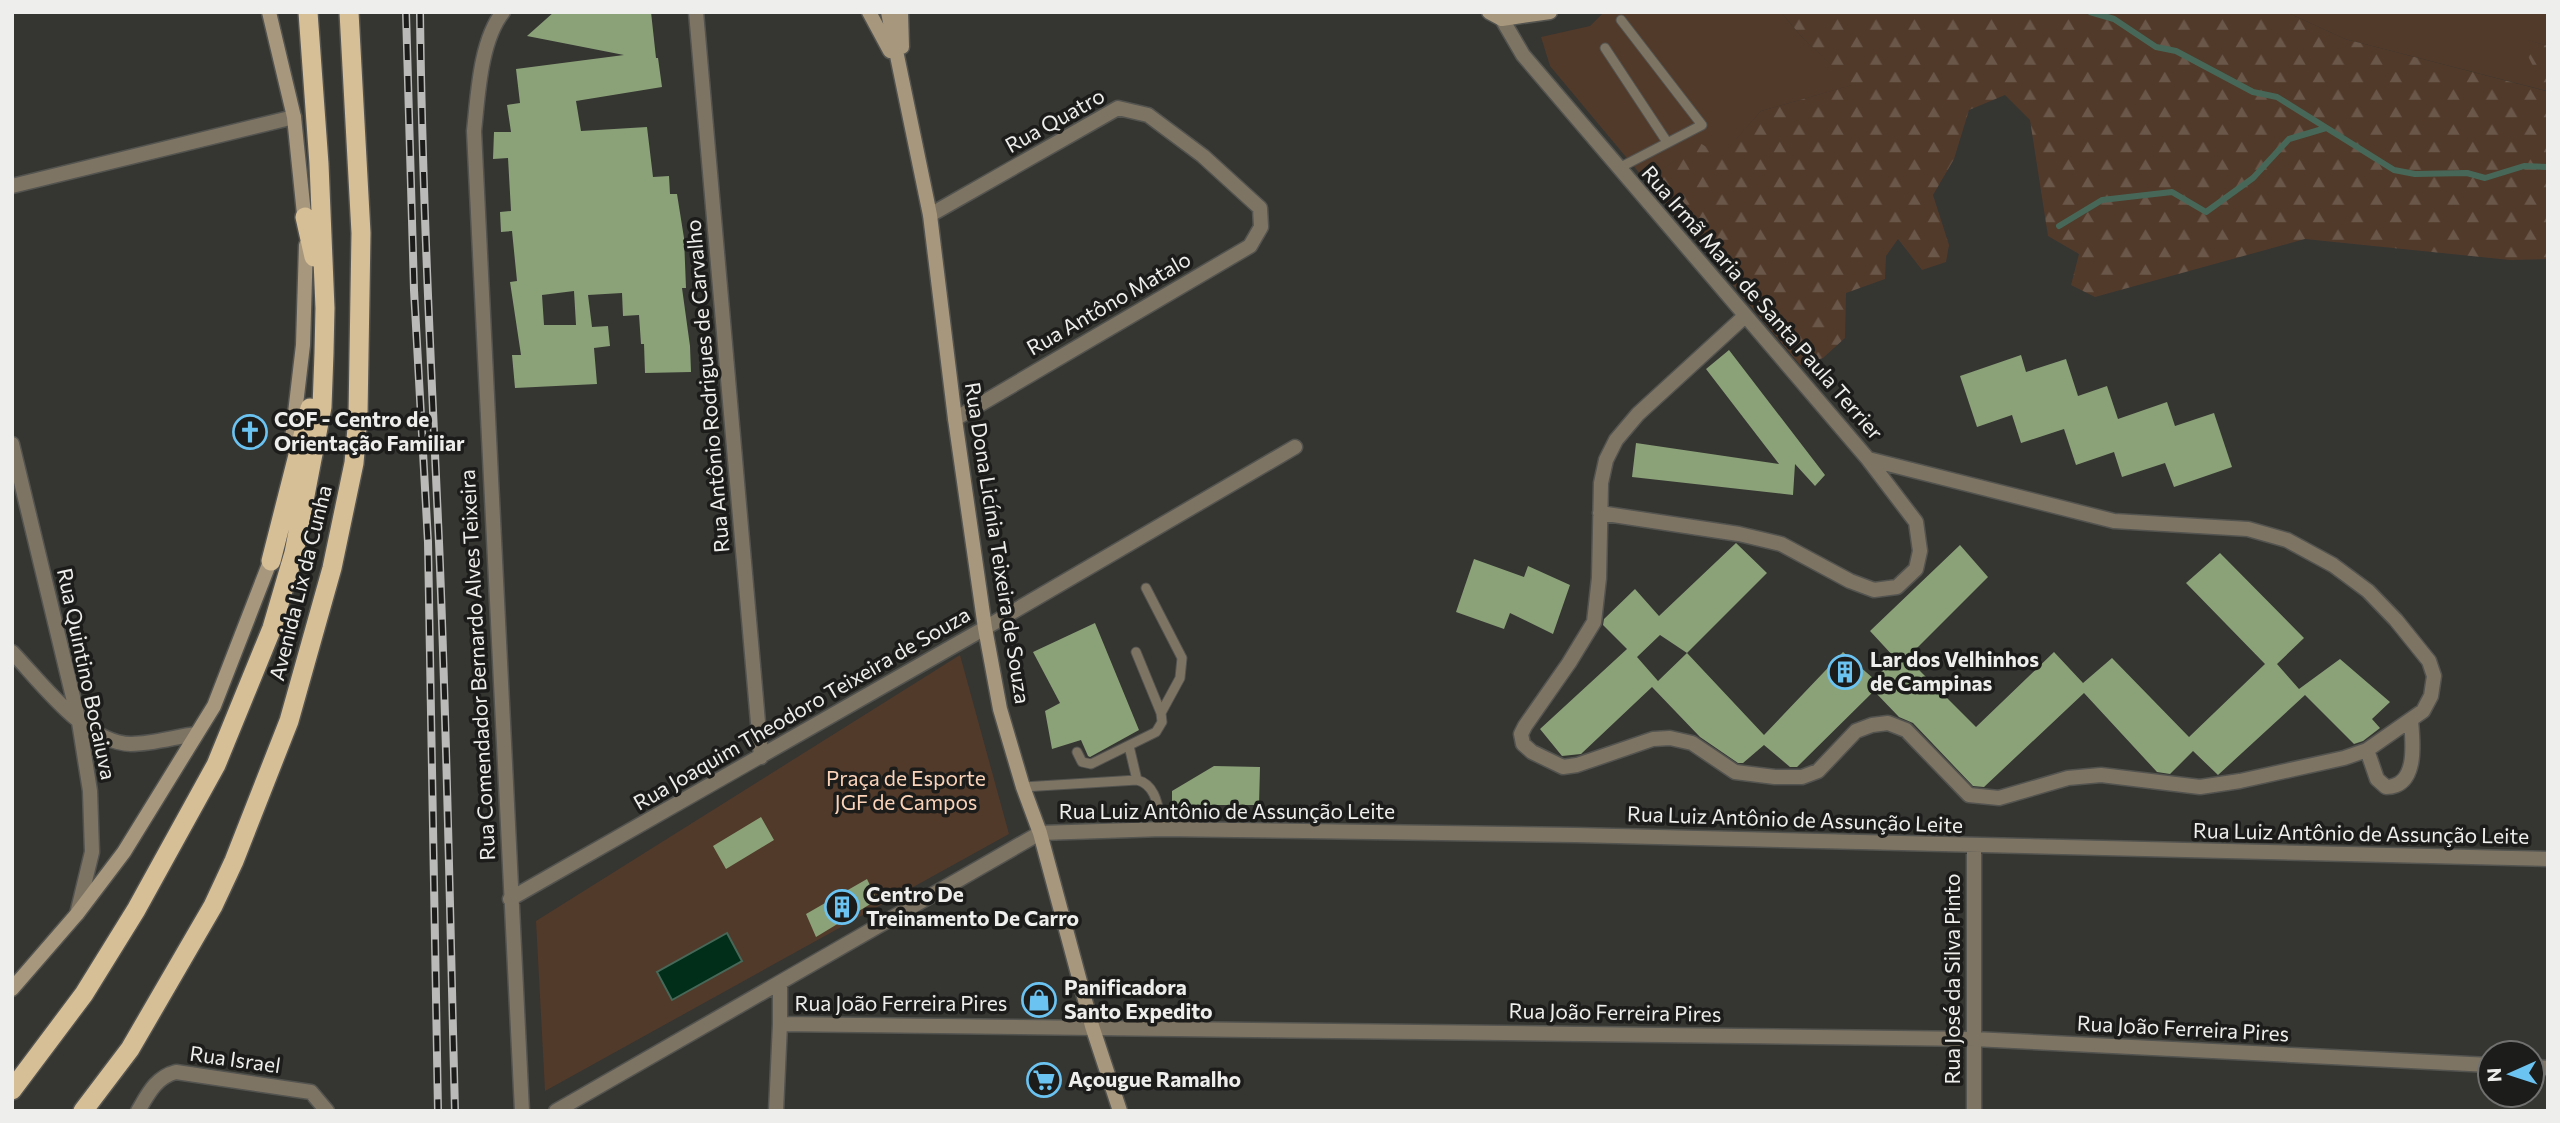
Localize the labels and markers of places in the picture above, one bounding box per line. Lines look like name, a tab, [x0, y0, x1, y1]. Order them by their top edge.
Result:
place label: COF - Centro de Orientação Familiar	[274, 406, 465, 455]
church icon: COF - Centro de Orientação Familiar	[231, 413, 269, 451]
place label: Lar dos Velhinhos de Campinas	[1870, 646, 2039, 695]
building icon: Lar dos Velhinhos de Campinas	[1826, 653, 1864, 691]
place label: Centro De Treinamento De Carro	[866, 881, 1079, 930]
building icon: Centro De Treinamento De Carro	[823, 888, 861, 926]
place label: Panificadora Santo Expedito	[1064, 974, 1213, 1023]
shop icon: Panificadora Santo Expedito	[1020, 981, 1058, 1019]
supermarket icon: Açougue Ramalho	[1025, 1061, 1063, 1099]
place label: Açougue Ramalho	[1068, 1066, 1241, 1091]

